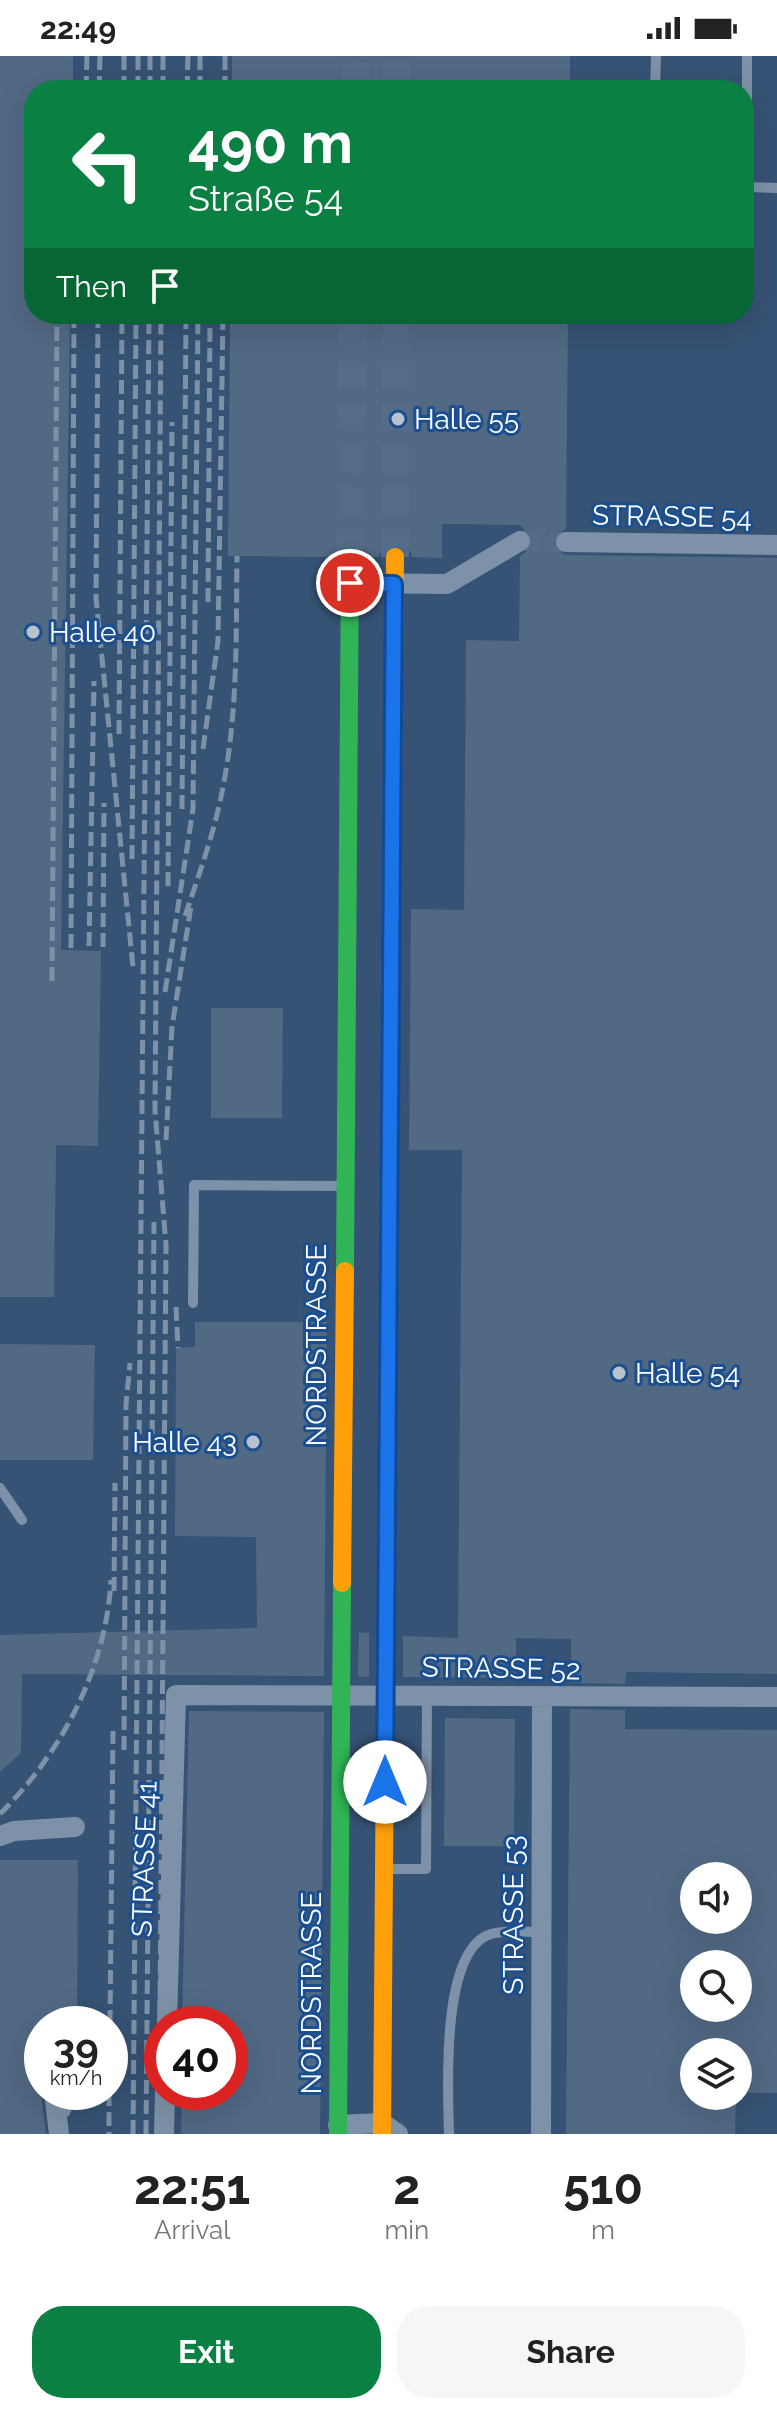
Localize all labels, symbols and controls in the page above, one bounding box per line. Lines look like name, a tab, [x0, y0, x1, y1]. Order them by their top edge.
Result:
text: 22:49	[40, 11, 116, 46]
text: 490 m	[188, 110, 353, 176]
icon: left	[56, 112, 160, 216]
text: Straße 54	[188, 177, 343, 219]
icon: arrive	[143, 264, 187, 308]
text: Then	[56, 269, 127, 304]
place label: Halle 55	[414, 403, 519, 436]
marker: Halle 55	[389, 410, 407, 428]
street label: STRASSE 54	[592, 499, 752, 534]
pin	[316, 549, 384, 617]
icon: arrive	[328, 561, 372, 605]
place label: Halle 40	[49, 616, 156, 649]
marker: Halle 40	[24, 623, 42, 641]
street label: NORDSTRASSE	[300, 1244, 333, 1446]
place label: Halle 54	[635, 1357, 740, 1390]
marker: Halle 54	[610, 1364, 628, 1382]
place label: Halle 43	[132, 1426, 237, 1459]
marker: Halle 43	[244, 1433, 262, 1451]
street label: STRASSE 52	[421, 1651, 581, 1686]
position arrow	[343, 1740, 427, 1824]
street label: STRASSE 41	[125, 1780, 164, 1938]
street label: STRASSE 53	[497, 1835, 530, 1995]
map controls	[680, 1862, 752, 2110]
button: sound	[680, 1862, 752, 1934]
street label: NORDSTRASSE	[295, 1892, 328, 2094]
button: search	[680, 1950, 752, 2022]
speed limit sign: 40	[144, 2006, 248, 2110]
text: 39	[53, 2024, 99, 2071]
button: layers	[680, 2038, 752, 2110]
text: km/h	[50, 2066, 102, 2090]
text: 22:51	[134, 2159, 250, 2215]
text: 2	[393, 2159, 420, 2215]
text: 510	[563, 2159, 643, 2215]
text: Arrival	[154, 2215, 230, 2245]
text: min	[384, 2215, 429, 2245]
text: m	[591, 2215, 615, 2245]
button: Exit	[32, 2306, 381, 2398]
button: Share	[397, 2306, 745, 2398]

